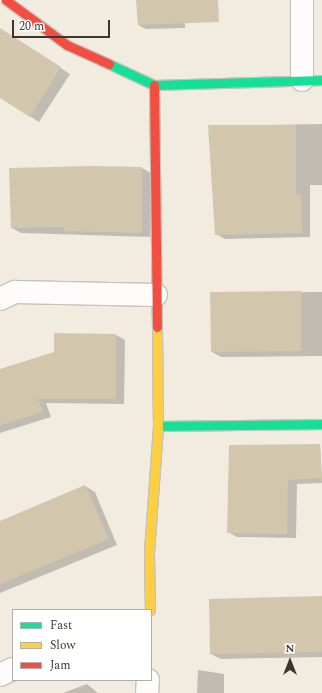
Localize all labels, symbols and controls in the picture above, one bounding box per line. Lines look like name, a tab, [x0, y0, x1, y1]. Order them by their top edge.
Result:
scale bar	[14, 12, 112, 38]
text: 20 m	[19, 17, 44, 36]
legend	[12, 609, 152, 681]
text: Fast	[50, 616, 72, 635]
text: Slow	[50, 636, 75, 655]
text: N	[286, 640, 294, 657]
north arrow	[270, 641, 310, 681]
text: Jam	[50, 656, 71, 675]

